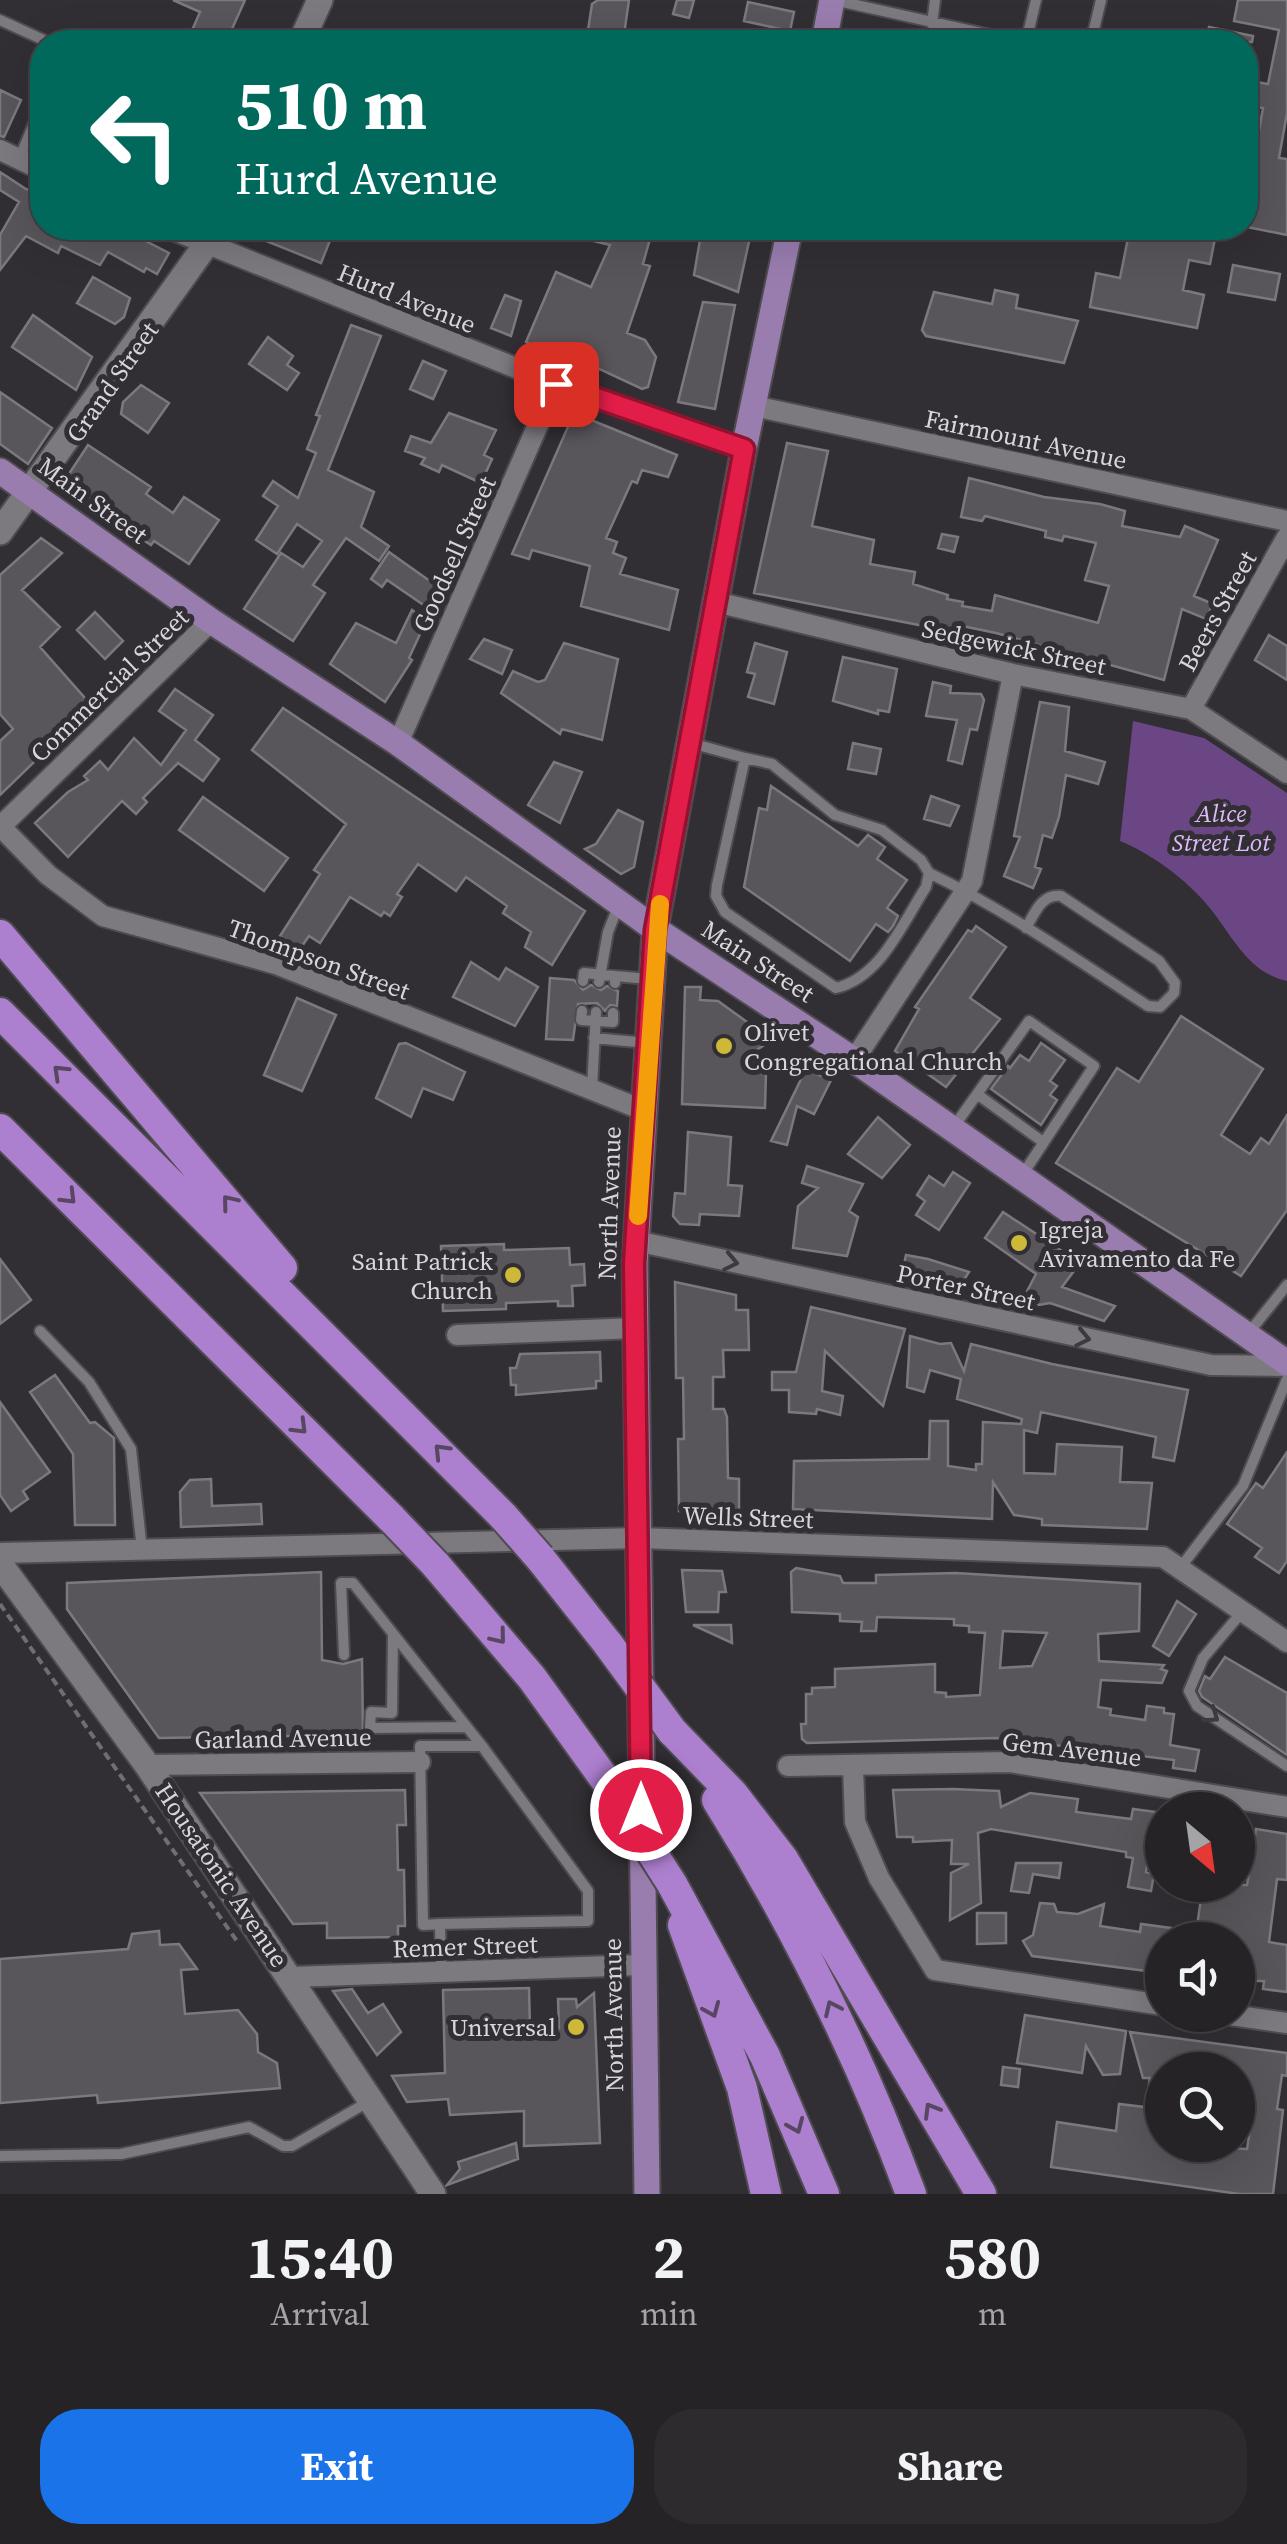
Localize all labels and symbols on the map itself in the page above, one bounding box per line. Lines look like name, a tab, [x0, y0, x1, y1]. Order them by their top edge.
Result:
street label: Hurd Avenue	[333, 255, 481, 341]
street label: Grand Street	[58, 314, 166, 449]
pin	[514, 342, 599, 427]
street label: Fairmount Avenue	[922, 401, 1130, 477]
street label: Main Street	[31, 449, 155, 552]
street label: Goodsell Street	[404, 470, 504, 637]
street label: Beers Street	[1170, 544, 1264, 677]
street label: Commercial Street	[22, 600, 196, 769]
street label: Sedgewick Street	[919, 611, 1110, 683]
park label: Alice Street Lot	[1172, 796, 1271, 859]
street label: Thompson Street	[224, 910, 415, 1008]
street label: Main Street	[695, 912, 822, 1011]
place label: Olivet Congregational Church	[744, 1015, 1003, 1078]
marker: Olivet Congregational Church	[713, 1035, 735, 1057]
one-way arrow	[54, 1066, 72, 1084]
street label: North Avenue	[589, 1126, 629, 1280]
one-way arrow	[58, 1186, 76, 1204]
one-way arrow	[222, 1196, 240, 1214]
place label: Igreja Avivamento da Fe	[1039, 1212, 1235, 1275]
marker: Igreja Avivamento da Fe	[1008, 1232, 1030, 1254]
place label: Saint Patrick Church	[352, 1244, 493, 1307]
one-way arrow	[722, 1250, 739, 1271]
street label: Porter Street	[894, 1256, 1039, 1318]
marker: Saint Patrick Church	[502, 1264, 524, 1286]
one-way arrow	[1074, 1326, 1091, 1347]
one-way arrow	[288, 1415, 306, 1433]
one-way arrow	[435, 1444, 453, 1462]
street label: Wells Street	[682, 1498, 815, 1536]
one-way arrow	[487, 1626, 505, 1644]
one-way arrow	[1201, 1704, 1219, 1722]
street label: Garland Avenue	[194, 1719, 372, 1757]
street label: Gem Avenue	[1000, 1724, 1144, 1774]
position arrow	[589, 1758, 693, 1862]
street label: Housatonic Avenue	[148, 1776, 296, 1974]
north arrow	[1145, 1792, 1255, 1902]
street label: Remer Street	[392, 1926, 539, 1966]
street label: North Avenue	[595, 1938, 631, 2092]
one-way arrow	[700, 2000, 720, 2018]
one-way arrow	[825, 2000, 845, 2018]
place label: Universal	[450, 2010, 556, 2044]
marker: Universal	[565, 2016, 587, 2038]
one-way arrow	[924, 2103, 943, 2121]
one-way arrow	[784, 2116, 804, 2134]

